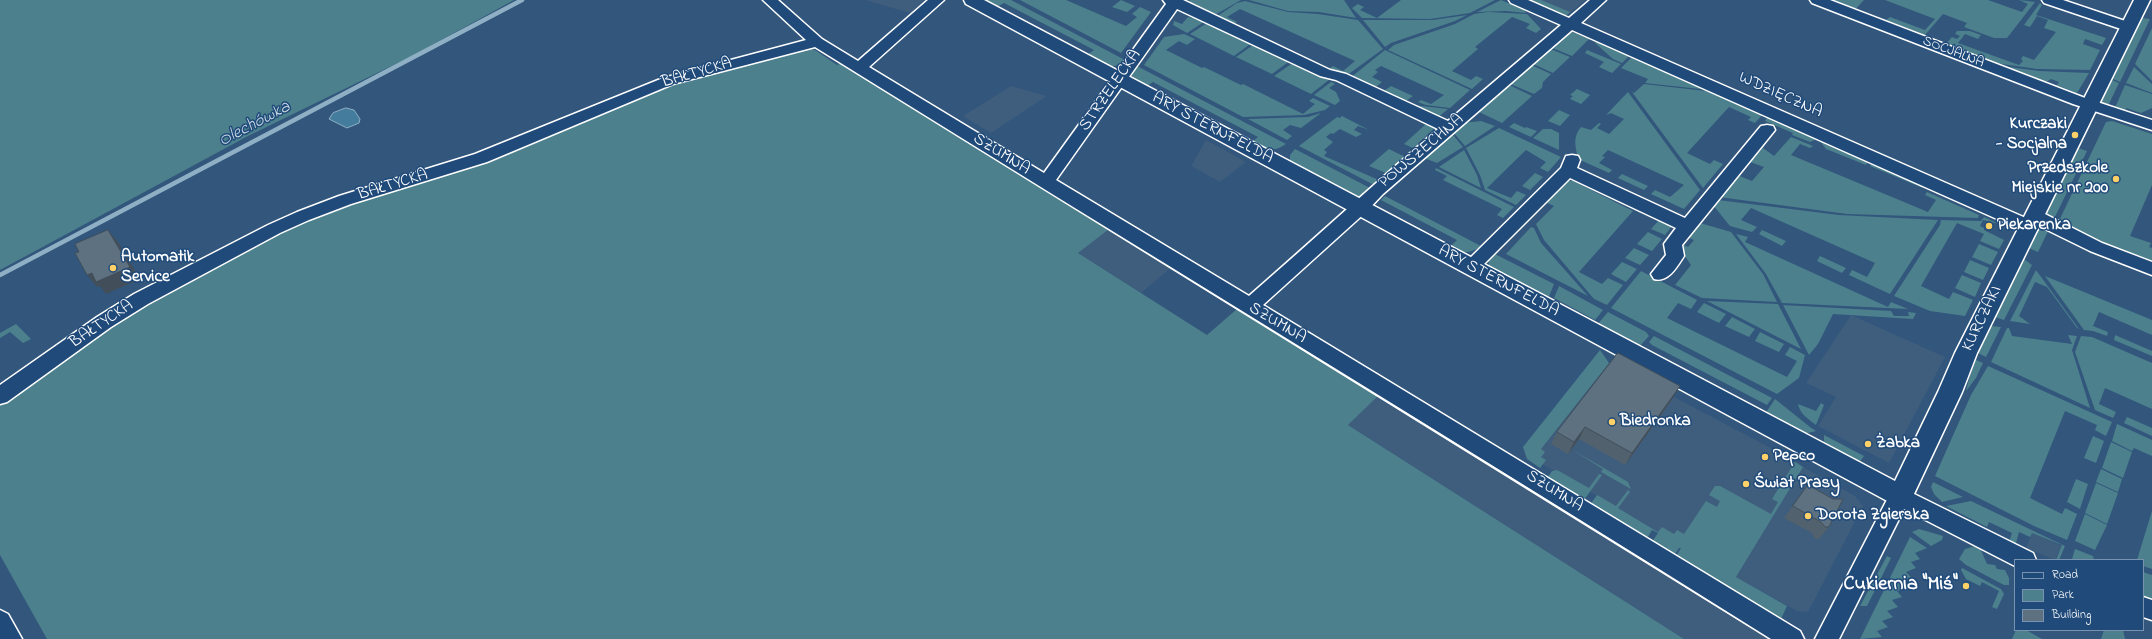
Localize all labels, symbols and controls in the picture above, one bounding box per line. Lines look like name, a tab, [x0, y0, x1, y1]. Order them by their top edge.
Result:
street label: SOCJALNA	[1920, 34, 1986, 72]
street label: STRZELECKA	[1075, 46, 1147, 136]
street label: BAŁTYCKA	[659, 54, 735, 94]
street label: WDZIĘCZNA	[1735, 68, 1825, 124]
street label: ARY STERNFELDA	[1148, 88, 1276, 170]
water label: Olechówka	[216, 97, 294, 153]
street label: POWSZECHNA	[1375, 110, 1469, 194]
place label: Kurczaki - Socjalna	[1996, 115, 2067, 155]
street label: SZUMNA	[969, 130, 1033, 180]
marker: Kurczaki - Socjalna	[2070, 130, 2080, 140]
place label: Przedszkole Miejskie nr 200	[2012, 159, 2108, 199]
street label: BAŁTYCKA	[355, 166, 431, 206]
marker: Przedszkole Miejskie nr 200	[2111, 174, 2121, 184]
place label: Piekarenka	[1997, 216, 2071, 236]
marker: Piekarenka	[1984, 221, 1994, 231]
street label: ARY STERNFELDA	[1434, 241, 1562, 323]
place label: Automatik Service	[121, 248, 194, 288]
marker: Automatik Service	[108, 263, 118, 273]
street label: KURCZAKI	[1958, 283, 2008, 355]
street label: BAŁTYCKA	[66, 296, 138, 354]
street label: SZUMNA	[1244, 299, 1310, 349]
place label: Biedronka	[1620, 412, 1691, 432]
marker: Biedronka	[1607, 417, 1617, 427]
place label: Żabka	[1876, 434, 1920, 454]
marker: Żabka	[1863, 439, 1873, 449]
place label: Pepco	[1773, 447, 1815, 467]
marker: Pepco	[1760, 452, 1770, 462]
street label: SZUMNA	[1522, 467, 1586, 517]
place label: Świat Prasy	[1754, 474, 1840, 494]
marker: Świat Prasy	[1741, 479, 1751, 489]
place label: Dorota Zgierska	[1816, 506, 1929, 526]
marker: Dorota Zgierska	[1803, 511, 1813, 521]
legend	[2014, 559, 2144, 631]
text: Road	[2052, 566, 2078, 584]
place label: Cukiernia "Miś"	[1844, 574, 1958, 598]
marker: Cukiernia "Miś"	[1961, 581, 1971, 591]
text: Park	[2052, 586, 2074, 604]
text: Building	[2052, 606, 2091, 624]

